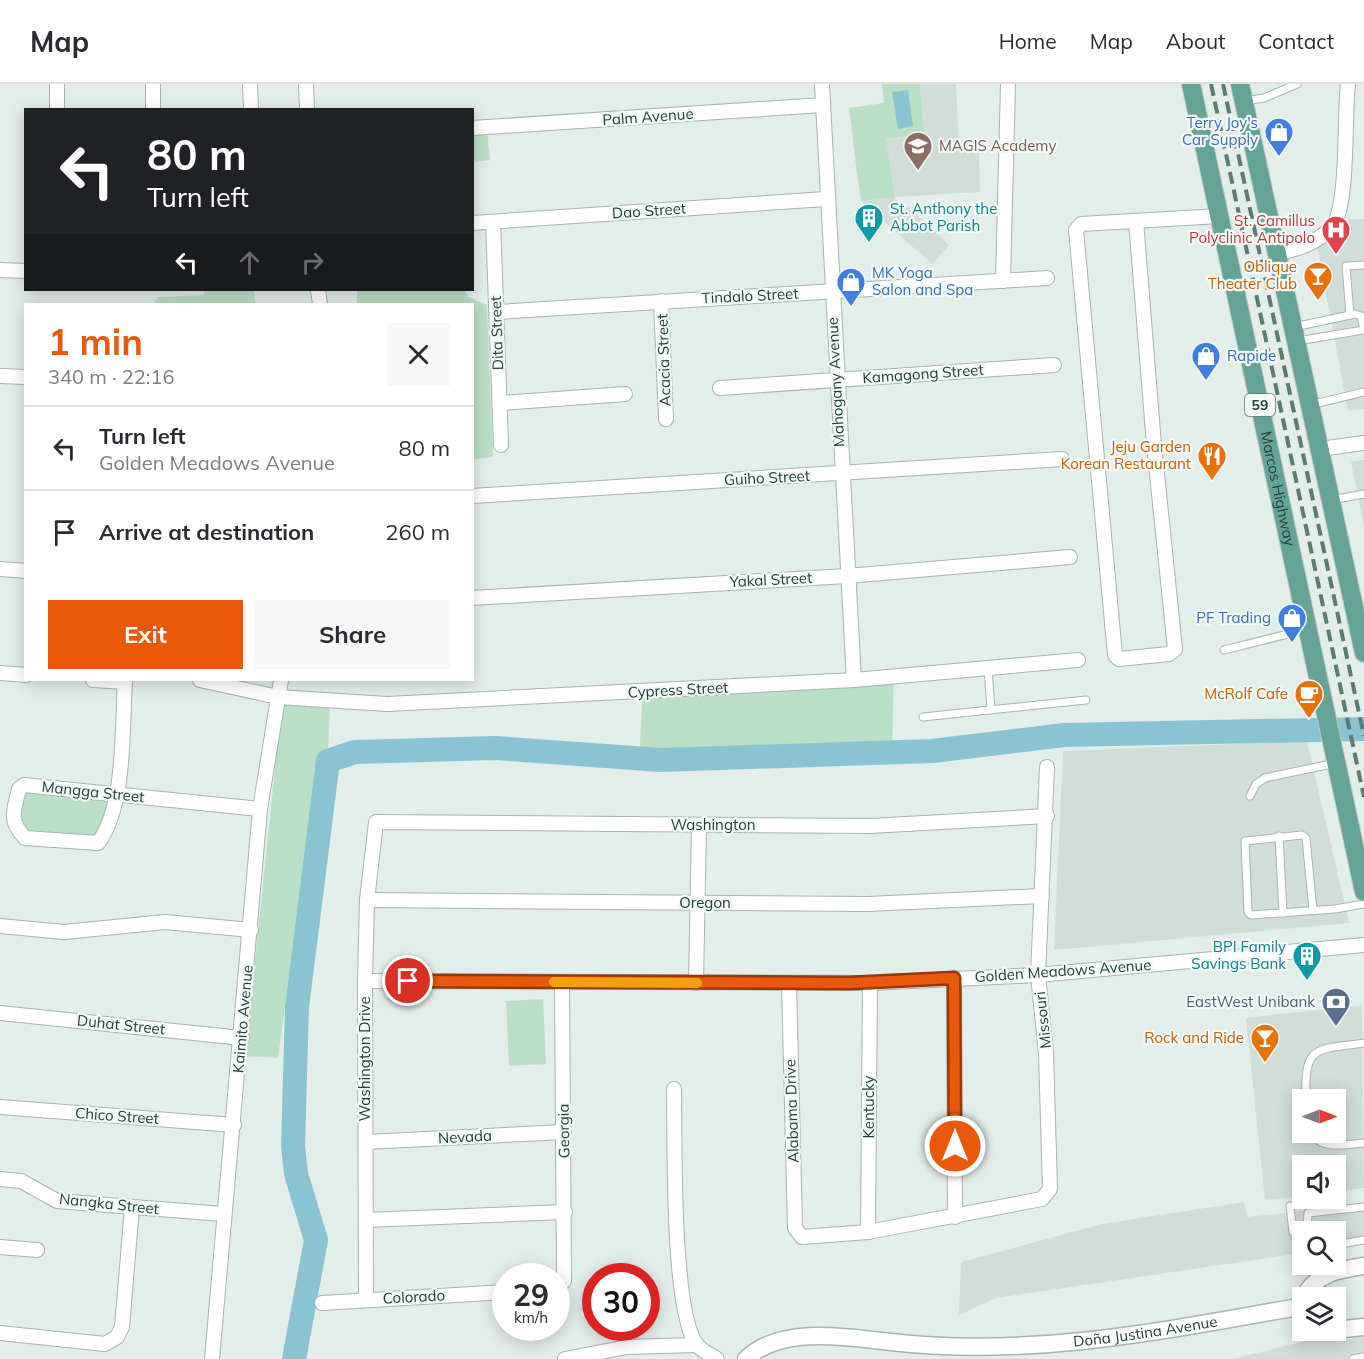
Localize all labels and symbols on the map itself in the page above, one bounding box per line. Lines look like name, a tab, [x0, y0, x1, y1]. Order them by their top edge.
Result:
street label: Palm Avenue	[602, 104, 694, 129]
place label: Terry Joy's Car Supply	[1182, 113, 1258, 149]
shop icon: Terry Joy's Car Supply	[1263, 116, 1295, 158]
school or university icon: MAGIS Academy	[902, 130, 934, 172]
place label: MAGIS Academy	[939, 136, 1056, 155]
street label: Dao Street	[611, 198, 687, 223]
place label: St. Anthony the Abbot Parish	[890, 199, 997, 235]
building icon: St. Anthony the Abbot Parish	[853, 202, 885, 244]
place label: St. Camillus Polyclinic Antipolo	[1189, 211, 1315, 247]
hospital icon: St. Camillus Polyclinic Antipolo	[1320, 214, 1352, 256]
place label: Oblique Theater Club	[1208, 257, 1297, 293]
bar icon: Oblique Theater Club	[1302, 260, 1334, 302]
place label: MK Yoga Salon and Spa	[872, 263, 973, 299]
shop icon: MK Yoga Salon and Spa	[835, 266, 867, 308]
street label: Tindalo Street	[701, 283, 799, 308]
street label: Dita Street	[486, 295, 507, 371]
street label: Acacia Street	[652, 313, 675, 407]
street label: Mahogany Avenue	[823, 317, 848, 447]
shop icon: Rapide	[1190, 340, 1222, 382]
place label: Rapide	[1227, 346, 1276, 365]
street label: Kamagong Street	[862, 360, 984, 387]
road number: 59	[1245, 394, 1275, 416]
street label: Marcos Highway	[1257, 429, 1300, 548]
place label: Jeju Garden Korean Restaurant	[1061, 437, 1191, 473]
restaurant icon: Jeju Garden Korean Restaurant	[1196, 440, 1228, 482]
street label: Guiho Street	[724, 466, 810, 489]
street label: Yakal Street	[728, 568, 813, 591]
shop icon: PF Trading	[1276, 602, 1308, 644]
place label: PF Trading	[1196, 608, 1271, 627]
street label: Cypress Street	[627, 677, 729, 702]
cafe icon: McRolf Cafe	[1293, 678, 1325, 720]
place label: McRolf Cafe	[1204, 684, 1288, 703]
street label: Mangga Street	[41, 777, 145, 806]
street label: Washington	[671, 815, 756, 834]
street label: Oregon	[679, 893, 731, 912]
place label: BPI Family Savings Bank	[1191, 937, 1286, 973]
building icon: BPI Family Savings Bank	[1291, 940, 1323, 982]
pin	[382, 955, 433, 1006]
street label: Golden Meadows Avenue	[974, 955, 1152, 986]
street label: Kaimito Avenue	[228, 964, 257, 1074]
bank icon: EastWest Unibank	[1320, 986, 1352, 1028]
street label: Missouri	[1030, 990, 1055, 1050]
place label: EastWest Unibank	[1186, 992, 1315, 1011]
street label: Washington Drive	[355, 996, 374, 1122]
street label: Duhat Street	[76, 1010, 166, 1039]
bar icon: Rock and Ride	[1249, 1022, 1281, 1064]
place label: Rock and Ride	[1144, 1028, 1244, 1047]
street label: Alabama Drive	[780, 1059, 803, 1163]
street label: Kentucky	[859, 1075, 878, 1139]
north arrow	[1292, 1089, 1346, 1143]
street label: Chico Street	[75, 1103, 160, 1128]
street label: Georgia	[554, 1104, 573, 1158]
position arrow	[923, 1114, 987, 1178]
street label: Nevada	[437, 1126, 492, 1147]
street label: Nangka Street	[58, 1189, 160, 1218]
speed limit sign: 30	[582, 1263, 660, 1341]
street label: Colorado	[382, 1285, 446, 1308]
street label: Doña Justina Avenue	[1072, 1312, 1219, 1351]

